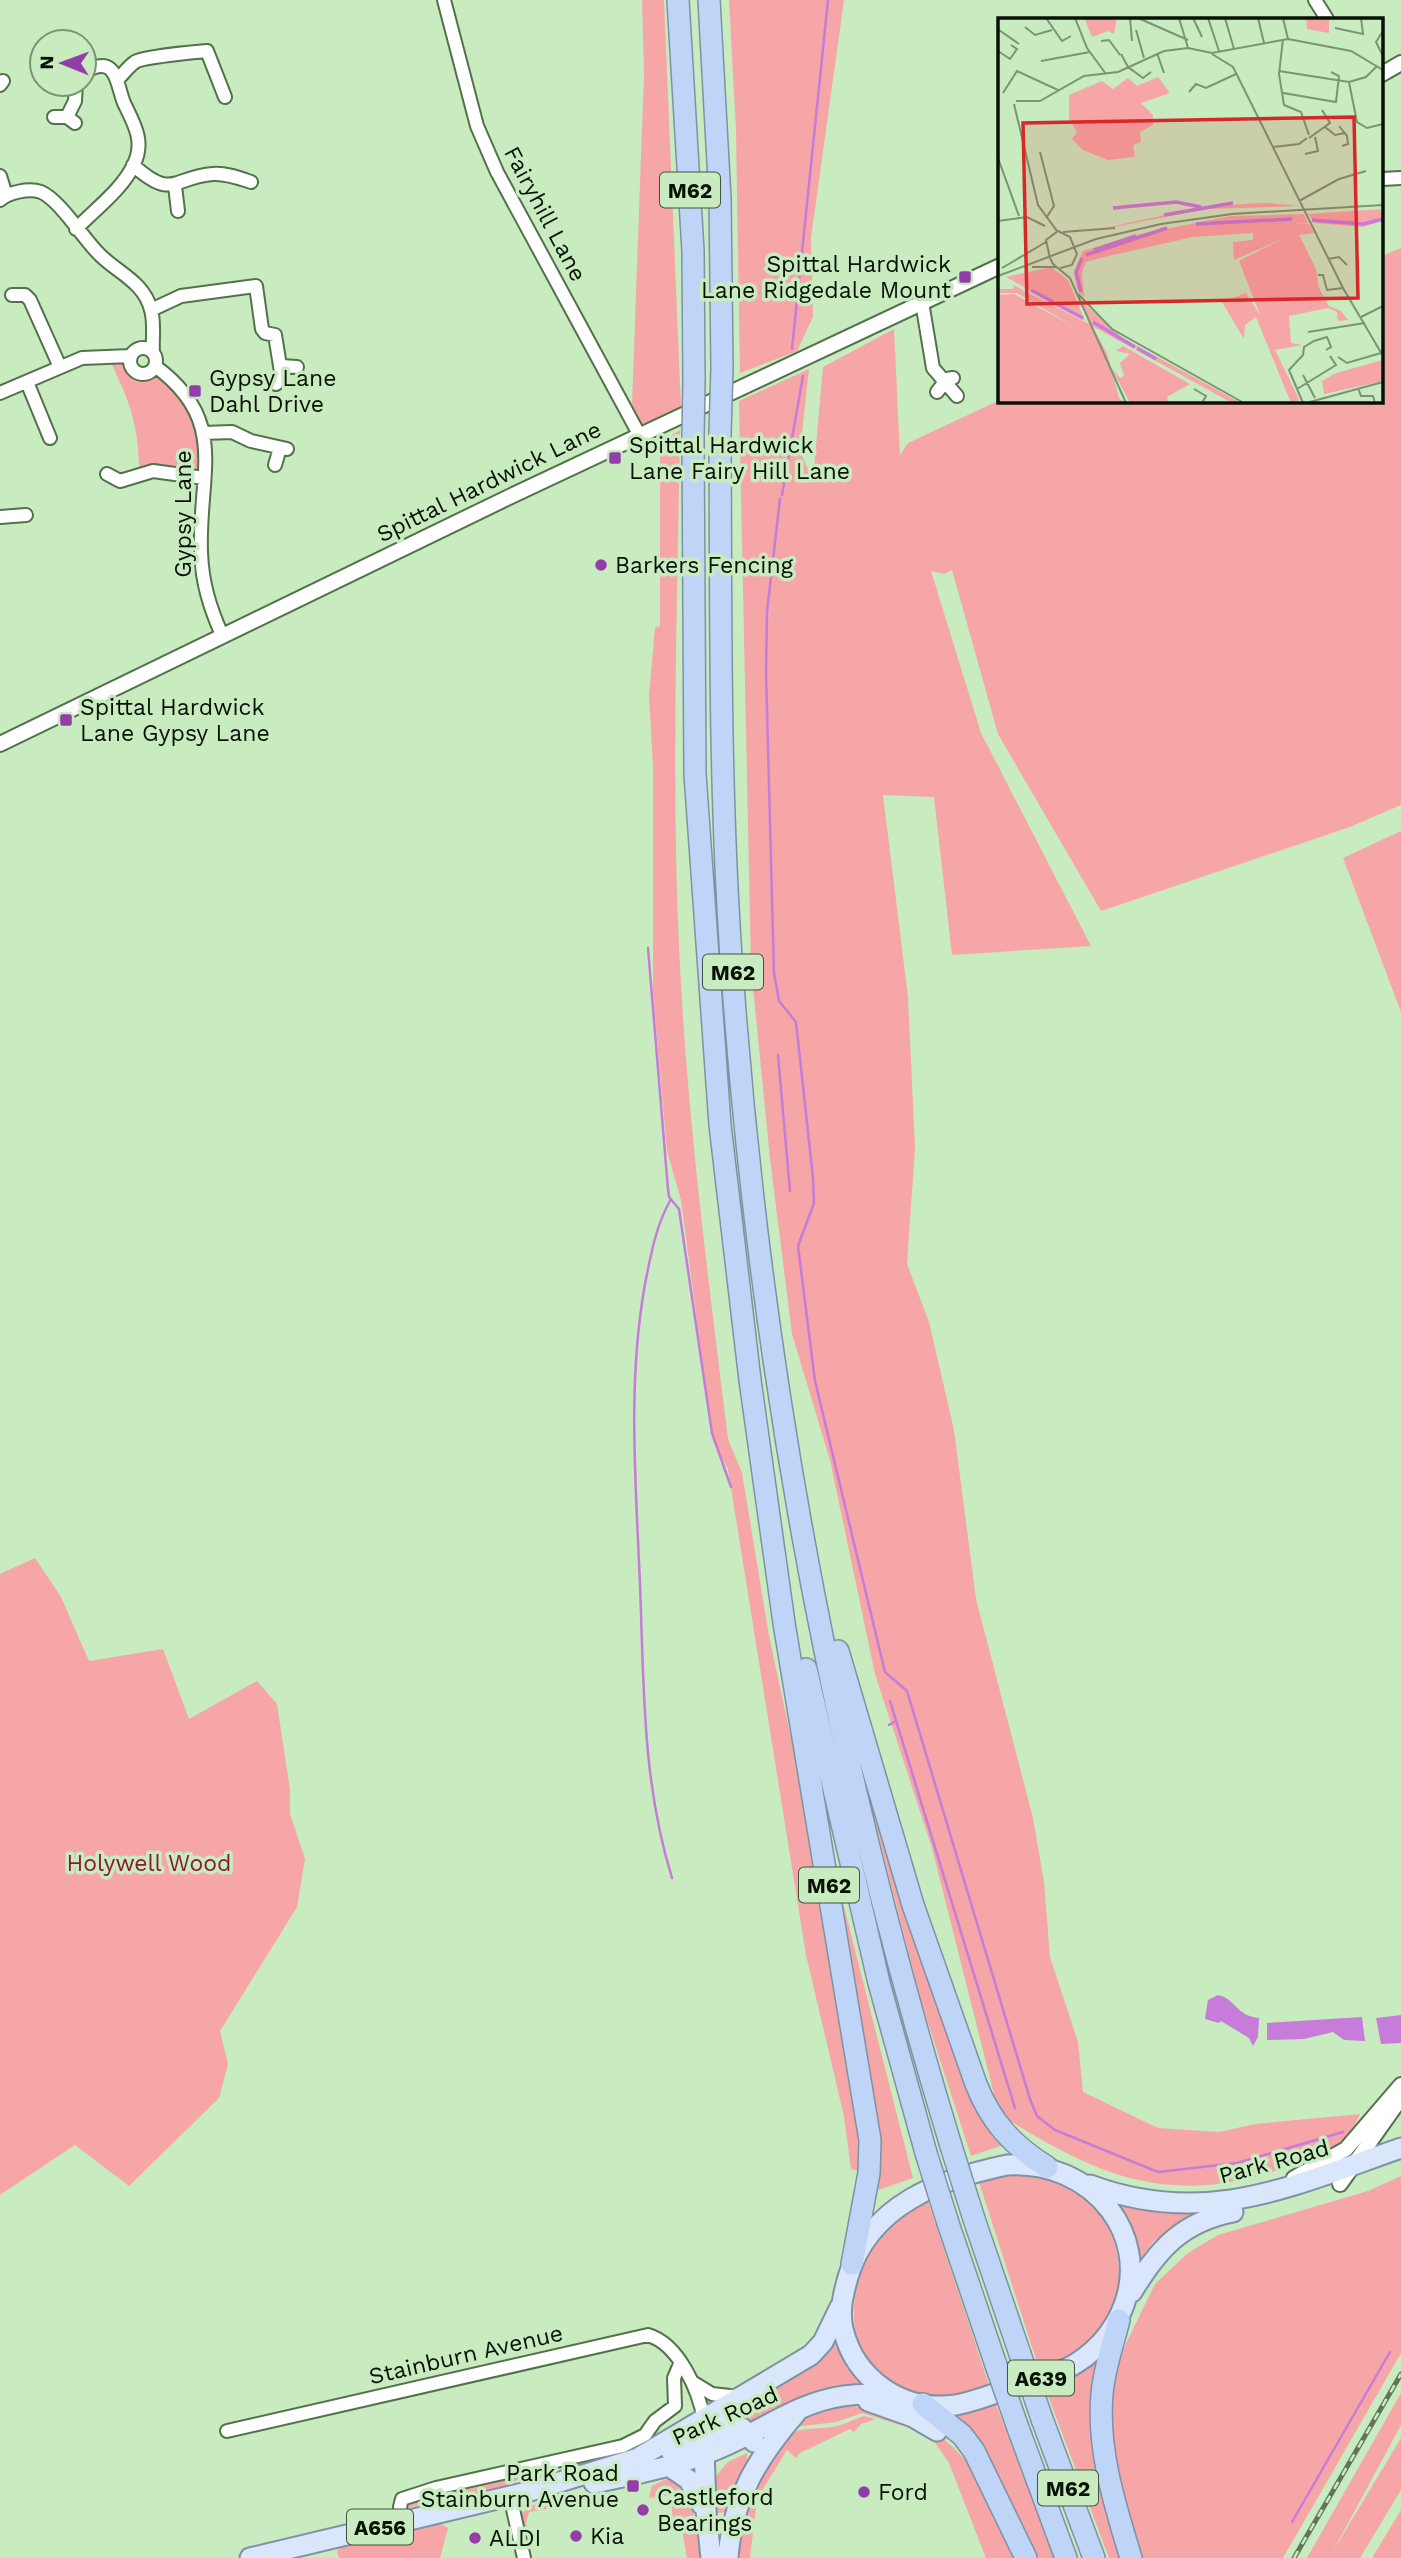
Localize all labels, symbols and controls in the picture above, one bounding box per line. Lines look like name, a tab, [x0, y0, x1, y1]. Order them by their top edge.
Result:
inset map	[998, 18, 1384, 402]
north arrow	[28, 28, 98, 98]
text: N	[35, 55, 58, 70]
street label: Fairyhill Lane	[498, 142, 592, 286]
road number: M62	[660, 172, 720, 208]
place label: Spittal Hardwick Lane Ridgedale Mount	[701, 251, 951, 304]
marker: Spittal Hardwick Lane Ridgedale Mount	[957, 269, 973, 285]
place label: Gypsy Lane Dahl Drive	[209, 365, 337, 418]
marker: Gypsy Lane Dahl Drive	[187, 383, 203, 399]
street label: Spittal Hardwick Lane	[372, 416, 606, 548]
place label: Spittal Hardwick Lane Fairy Hill Lane	[629, 432, 850, 485]
street label: Gypsy Lane	[170, 450, 197, 578]
marker: Spittal Hardwick Lane Fairy Hill Lane	[607, 450, 623, 466]
place label: Barkers Fencing	[615, 552, 794, 579]
marker: Barkers Fencing	[593, 557, 609, 573]
place label: Spittal Hardwick Lane Gypsy Lane	[80, 694, 270, 747]
marker: Spittal Hardwick Lane Gypsy Lane	[58, 712, 74, 728]
road number: M62	[703, 954, 763, 990]
park label: Holywell Wood	[67, 1850, 231, 1877]
road number: M62	[799, 1868, 859, 1902]
street label: Park Road	[1216, 2134, 1332, 2190]
street label: Stainburn Avenue	[366, 2320, 566, 2390]
road number: A639	[1008, 2360, 1074, 2396]
street label: Park Road	[668, 2381, 782, 2451]
place label: Park Road Stainburn Avenue	[421, 2460, 619, 2513]
road number: M62	[1038, 2470, 1098, 2506]
marker: Park Road Stainburn Avenue	[625, 2478, 641, 2494]
place label: Ford	[878, 2479, 928, 2506]
place label: Castleford Bearings	[657, 2484, 774, 2537]
marker: Ford	[856, 2484, 872, 2500]
marker: Castleford Bearings	[635, 2502, 651, 2518]
road number: A656	[347, 2510, 413, 2544]
place label: Kia	[590, 2523, 624, 2550]
place label: ALDI	[489, 2525, 541, 2552]
marker: Kia	[568, 2528, 584, 2544]
marker: ALDI	[467, 2530, 483, 2546]

